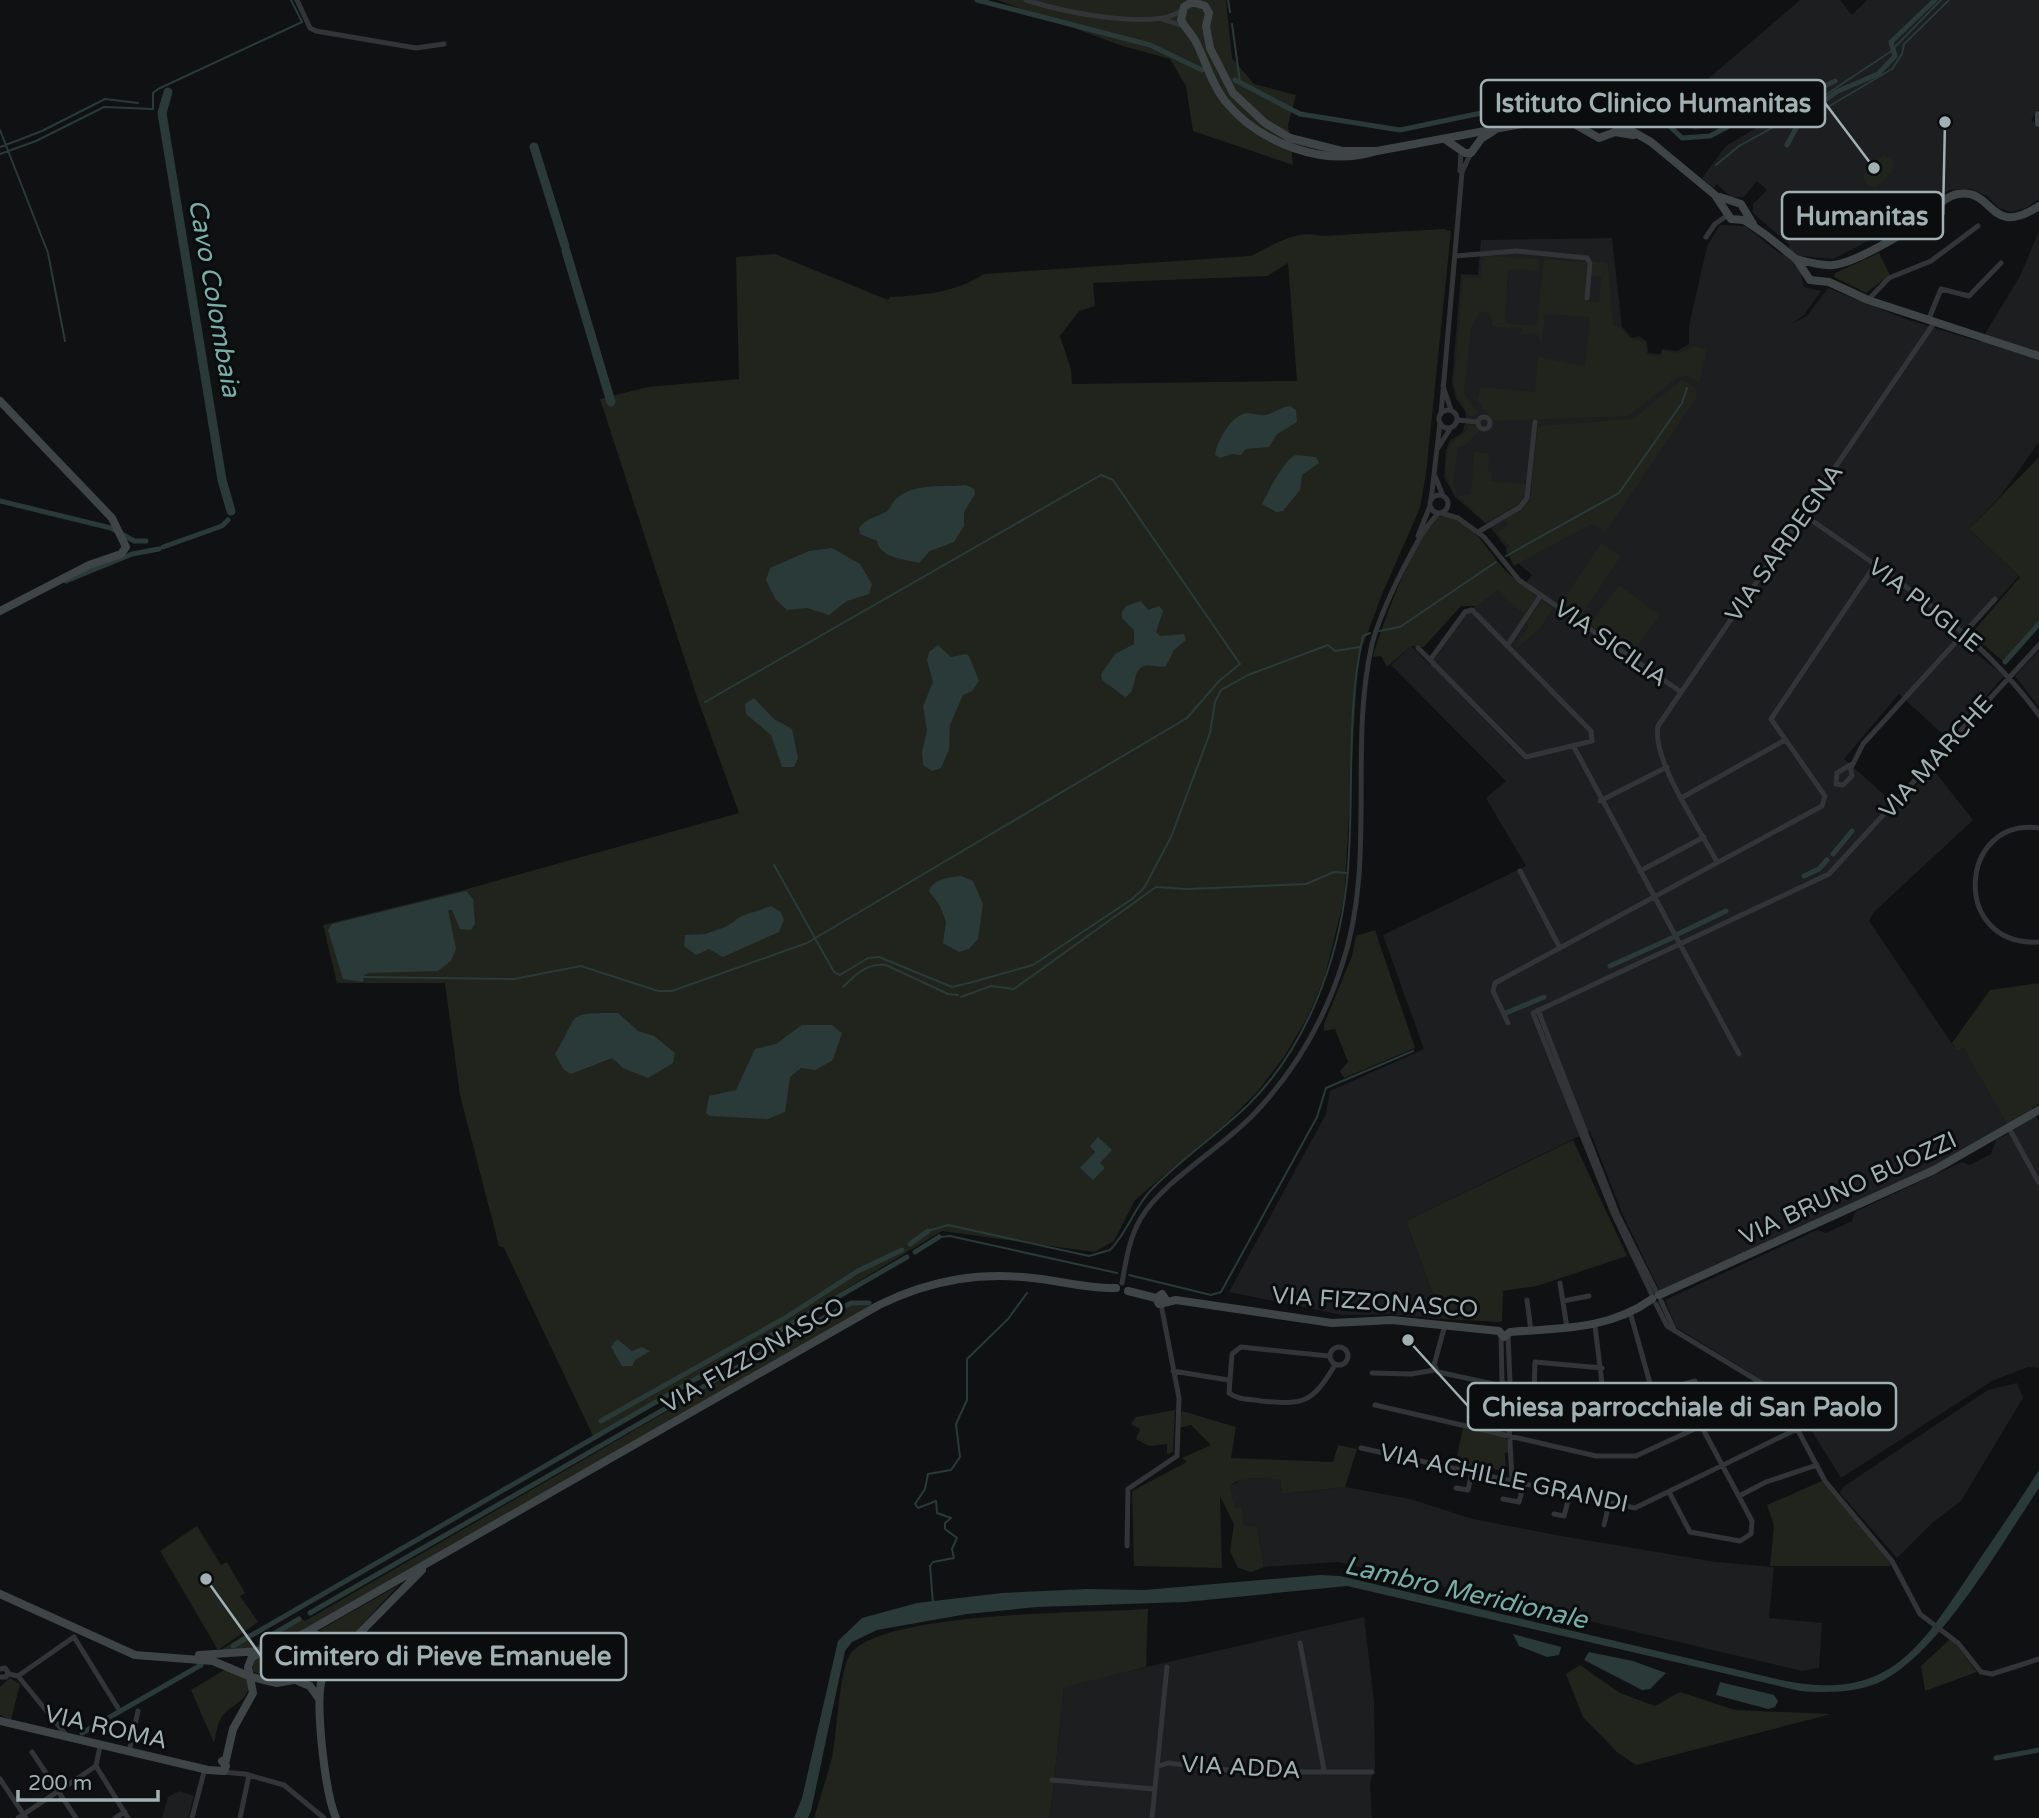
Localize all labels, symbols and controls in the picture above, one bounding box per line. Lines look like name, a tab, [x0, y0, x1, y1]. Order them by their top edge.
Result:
callout: Istituto Clinico Humanitas	[1481, 80, 1825, 127]
text: Istituto Clinico Humanitas	[1495, 88, 1811, 119]
callout: Humanitas	[1782, 192, 1943, 239]
water label: Cavo Colombaia	[182, 197, 247, 401]
text: Humanitas	[1796, 201, 1928, 232]
street label: VIA SARDEGNA	[1719, 459, 1850, 628]
street label: VIA PUGLIE	[1862, 552, 1987, 659]
street label: VIA SICILIA	[1549, 594, 1673, 693]
street label: VIA MARCHE	[1873, 690, 1999, 825]
street label: VIA BRUNO BUOZZI	[1735, 1125, 1961, 1252]
street label: VIA FIZZONASCO	[1271, 1281, 1479, 1324]
street label: VIA FIZZONASCO	[656, 1291, 850, 1420]
callout: Chiesa parrocchiale di San Paolo	[1468, 1383, 1896, 1430]
text: Chiesa parrocchiale di San Paolo	[1482, 1392, 1882, 1423]
street label: VIA ACHILLE GRANDI	[1377, 1438, 1631, 1519]
water label: Lambro Meridionale	[1341, 1549, 1592, 1636]
callout: Cimitero di Pieve Emanuele	[261, 1633, 626, 1680]
text: Cimitero di Pieve Emanuele	[275, 1641, 612, 1672]
street label: VIA ROMA	[42, 1699, 170, 1756]
street label: VIA ADDA	[1181, 1750, 1301, 1785]
scale bar	[18, 1758, 158, 1802]
text: 200 m	[28, 1771, 92, 1796]

